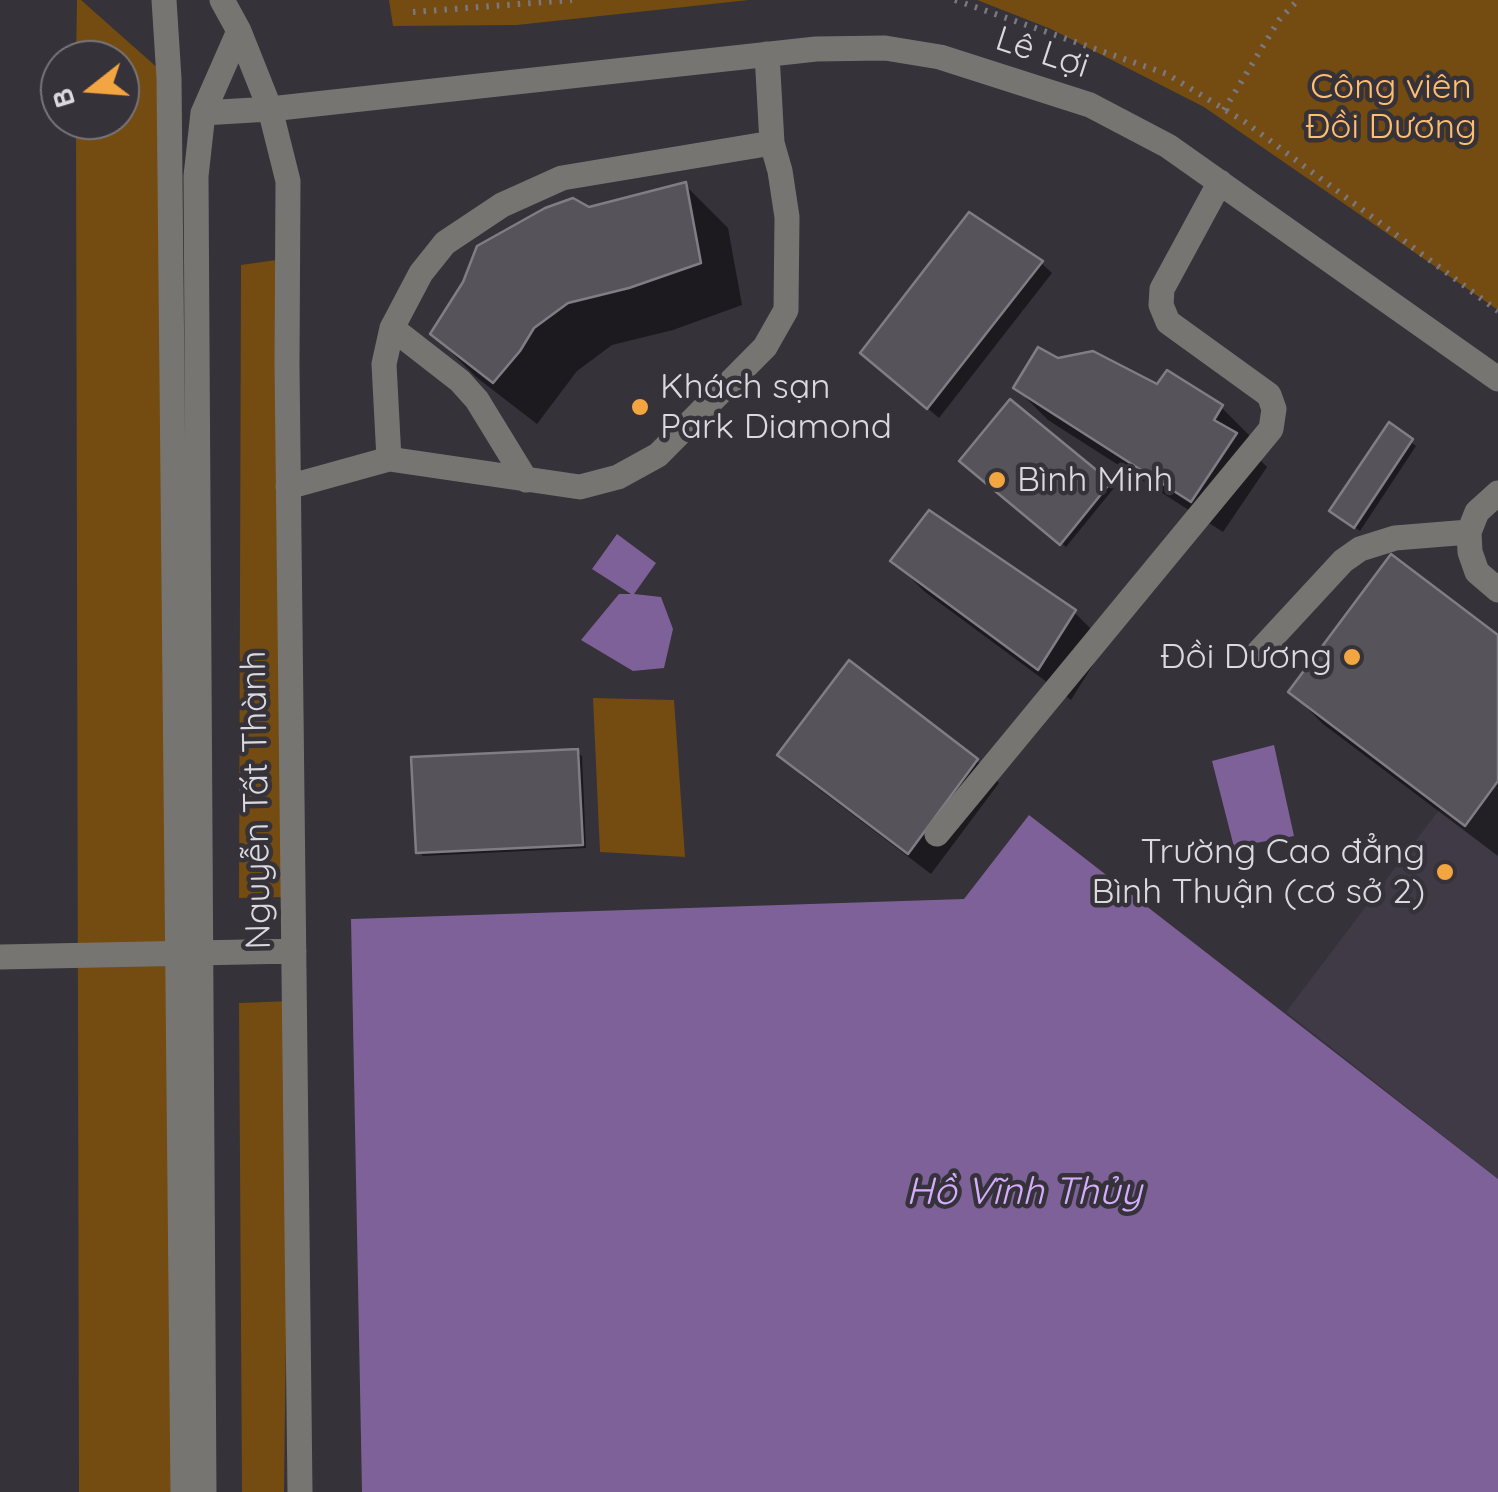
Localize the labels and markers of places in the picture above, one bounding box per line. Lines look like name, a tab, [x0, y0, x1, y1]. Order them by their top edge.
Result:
place label: Khách sạn Park Diamond	[660, 366, 892, 448]
marker: Khách sạn Park Diamond	[629, 396, 651, 418]
place label: Bình Minh	[1017, 459, 1173, 501]
marker: Bình Minh	[986, 469, 1008, 491]
place label: Đồi Dương	[1160, 636, 1332, 678]
marker: Đồi Dương	[1341, 646, 1363, 668]
place label: Trường Cao đẳng Bình Thuận (cơ sở 2)	[1092, 831, 1425, 913]
marker: Trường Cao đẳng Bình Thuận (cơ sở 2)	[1434, 861, 1456, 883]

